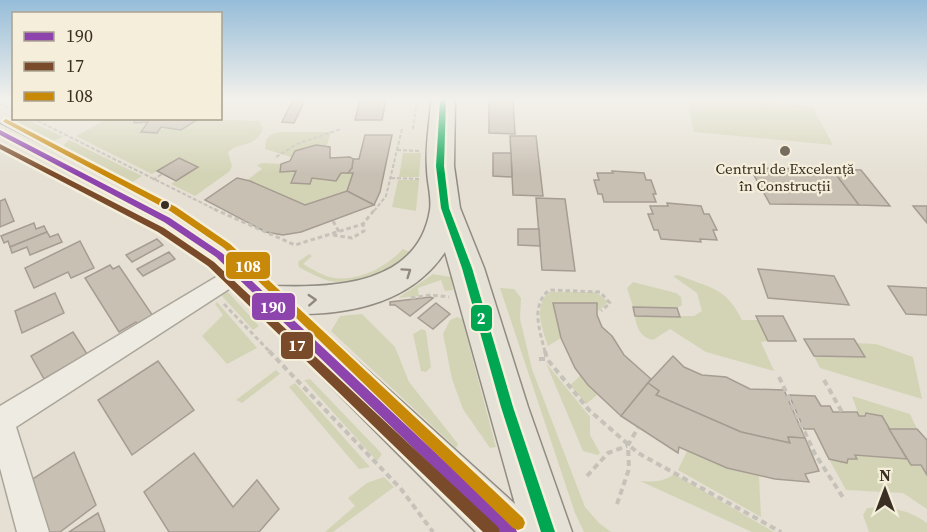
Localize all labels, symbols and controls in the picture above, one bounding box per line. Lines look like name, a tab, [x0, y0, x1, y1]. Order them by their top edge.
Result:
legend	[12, 12, 222, 120]
text: 190	[66, 23, 93, 48]
text: 17	[66, 53, 84, 78]
text: 108	[66, 83, 93, 108]
marker: Centrul de Excelență în Construcții	[778, 144, 792, 158]
place label: Centrul de Excelență în Construcții	[716, 158, 855, 196]
unlabelled marker	[159, 199, 171, 211]
line badge: 108	[225, 251, 271, 280]
text: 108	[235, 255, 261, 277]
one-way arrow	[401, 268, 412, 279]
line badge: 190	[251, 292, 296, 321]
one-way arrow	[307, 294, 316, 307]
text: 190	[260, 296, 286, 318]
line badge: 2	[470, 304, 493, 332]
text: 2	[477, 307, 486, 329]
line badge: 17	[280, 331, 314, 360]
text: 17	[288, 334, 306, 356]
north arrow	[855, 460, 915, 520]
text: N	[879, 464, 891, 486]

